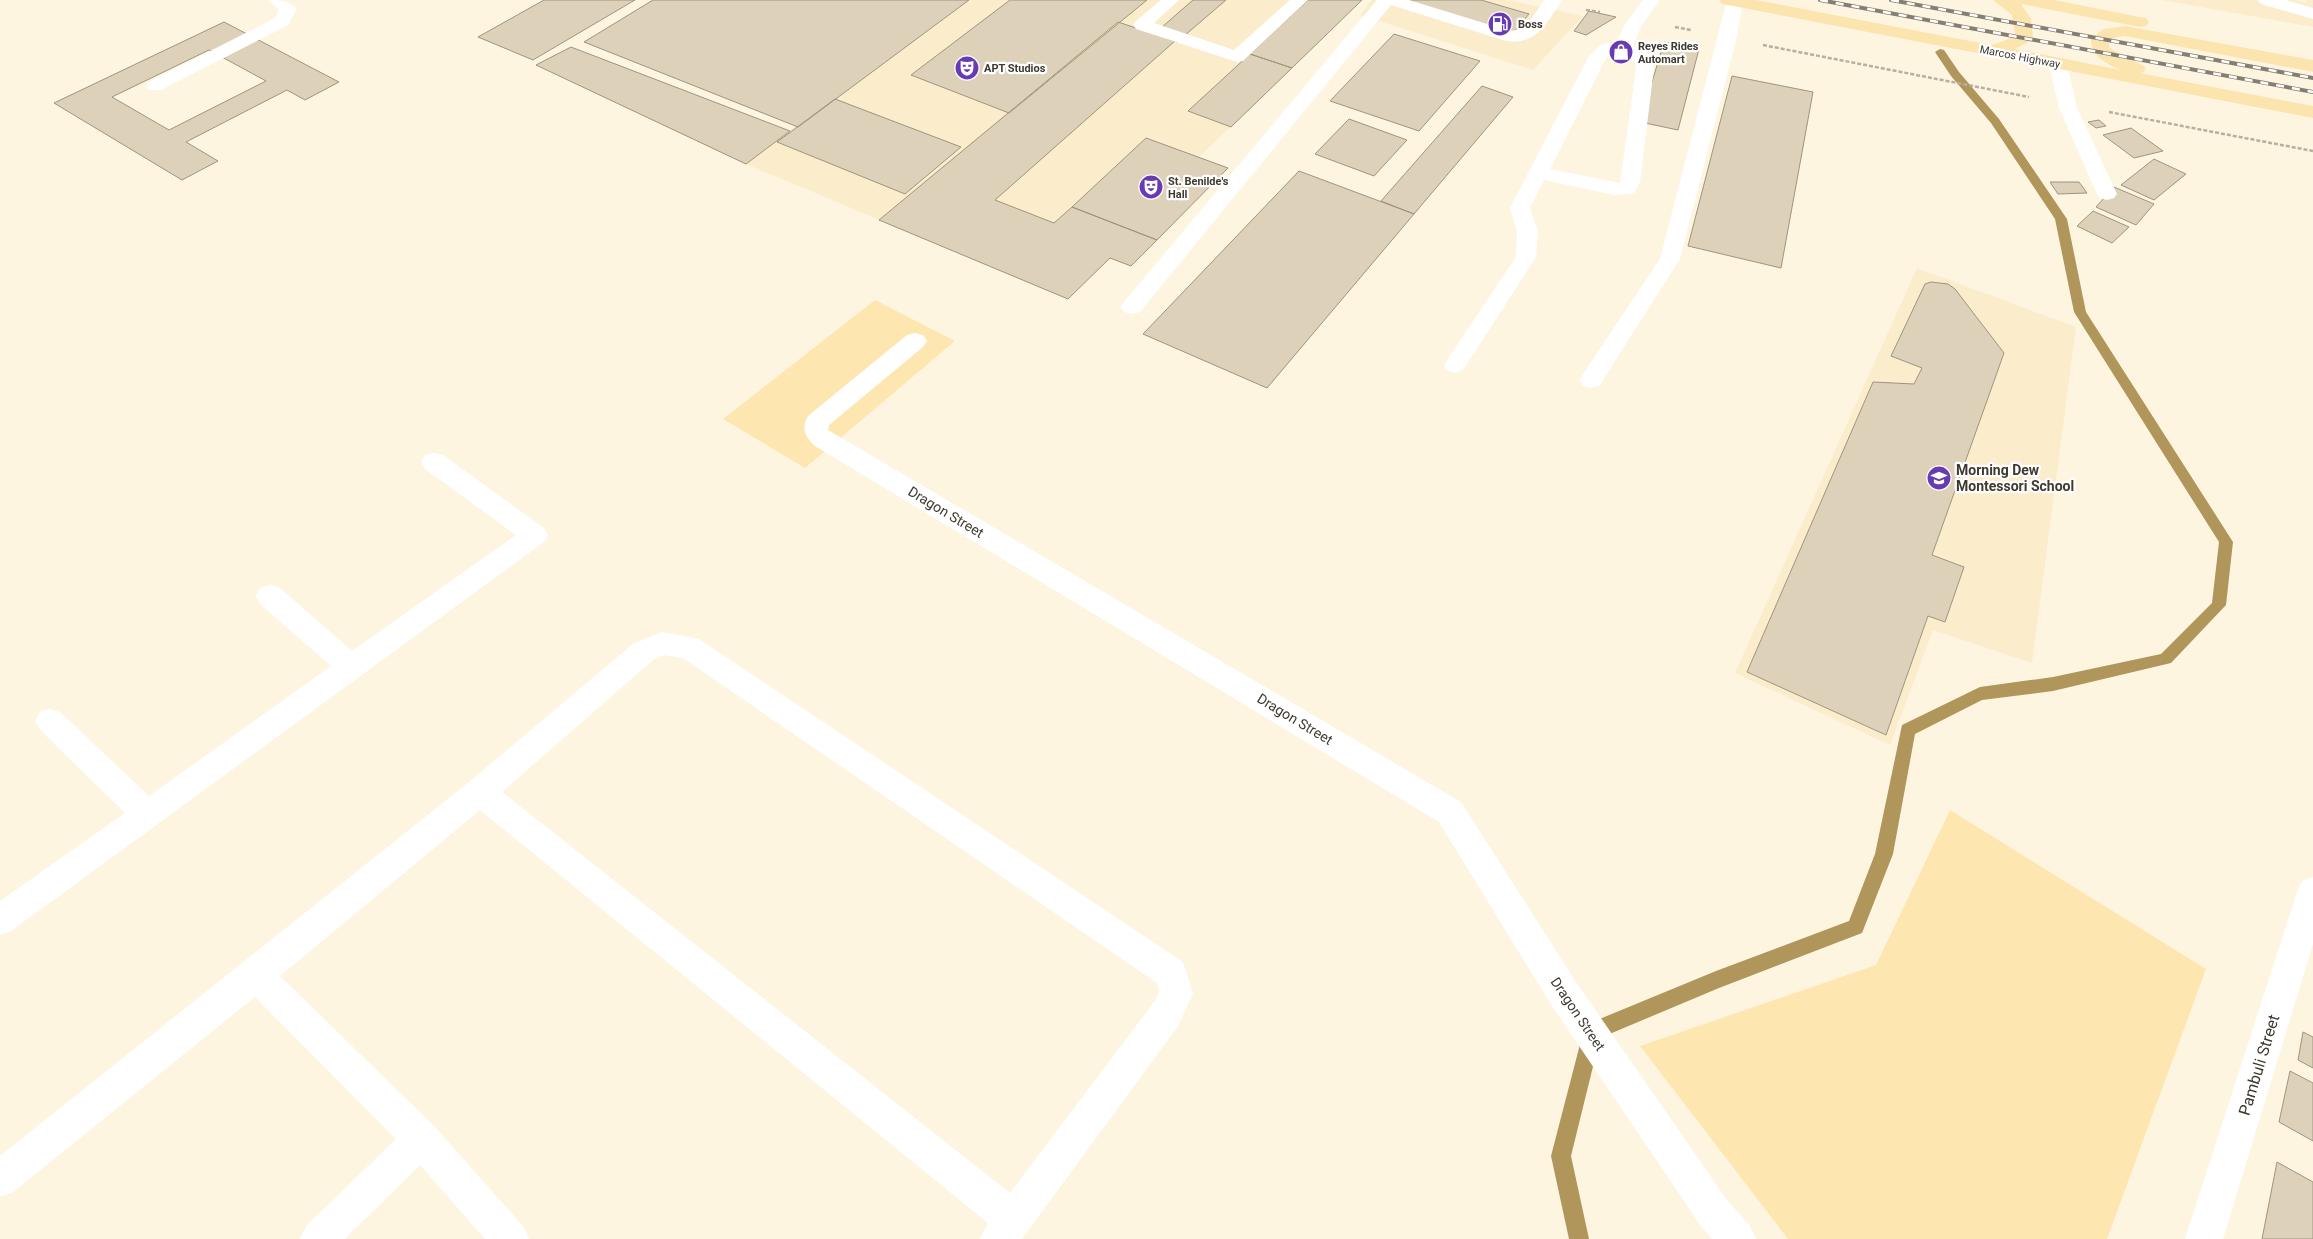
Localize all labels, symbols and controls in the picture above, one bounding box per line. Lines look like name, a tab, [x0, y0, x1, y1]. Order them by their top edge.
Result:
fuel station icon: Boss	[1487, 11, 1513, 37]
place label: Boss	[1518, 18, 1543, 31]
shop icon: Reyes Rides Automart	[1608, 39, 1634, 65]
place label: Reyes Rides Automart	[1638, 40, 1699, 66]
street label: Marcos Highway	[1979, 43, 2062, 71]
theatre icon: APT Studios	[954, 55, 980, 81]
place label: APT Studios	[984, 62, 1046, 75]
theatre icon: St. Benilde's Hall	[1138, 174, 1164, 200]
place label: St. Benilde's Hall	[1168, 175, 1229, 201]
place label: Morning Dew Montessori School	[1956, 462, 2074, 494]
school or university icon: Morning Dew Montessori School	[1926, 465, 1952, 491]
street label: Dragon Street	[905, 483, 987, 541]
street label: Dragon Street	[1254, 690, 1336, 748]
street label: Dragon Street	[1548, 974, 1609, 1054]
street label: Pambuli Street	[2235, 1012, 2283, 1118]

